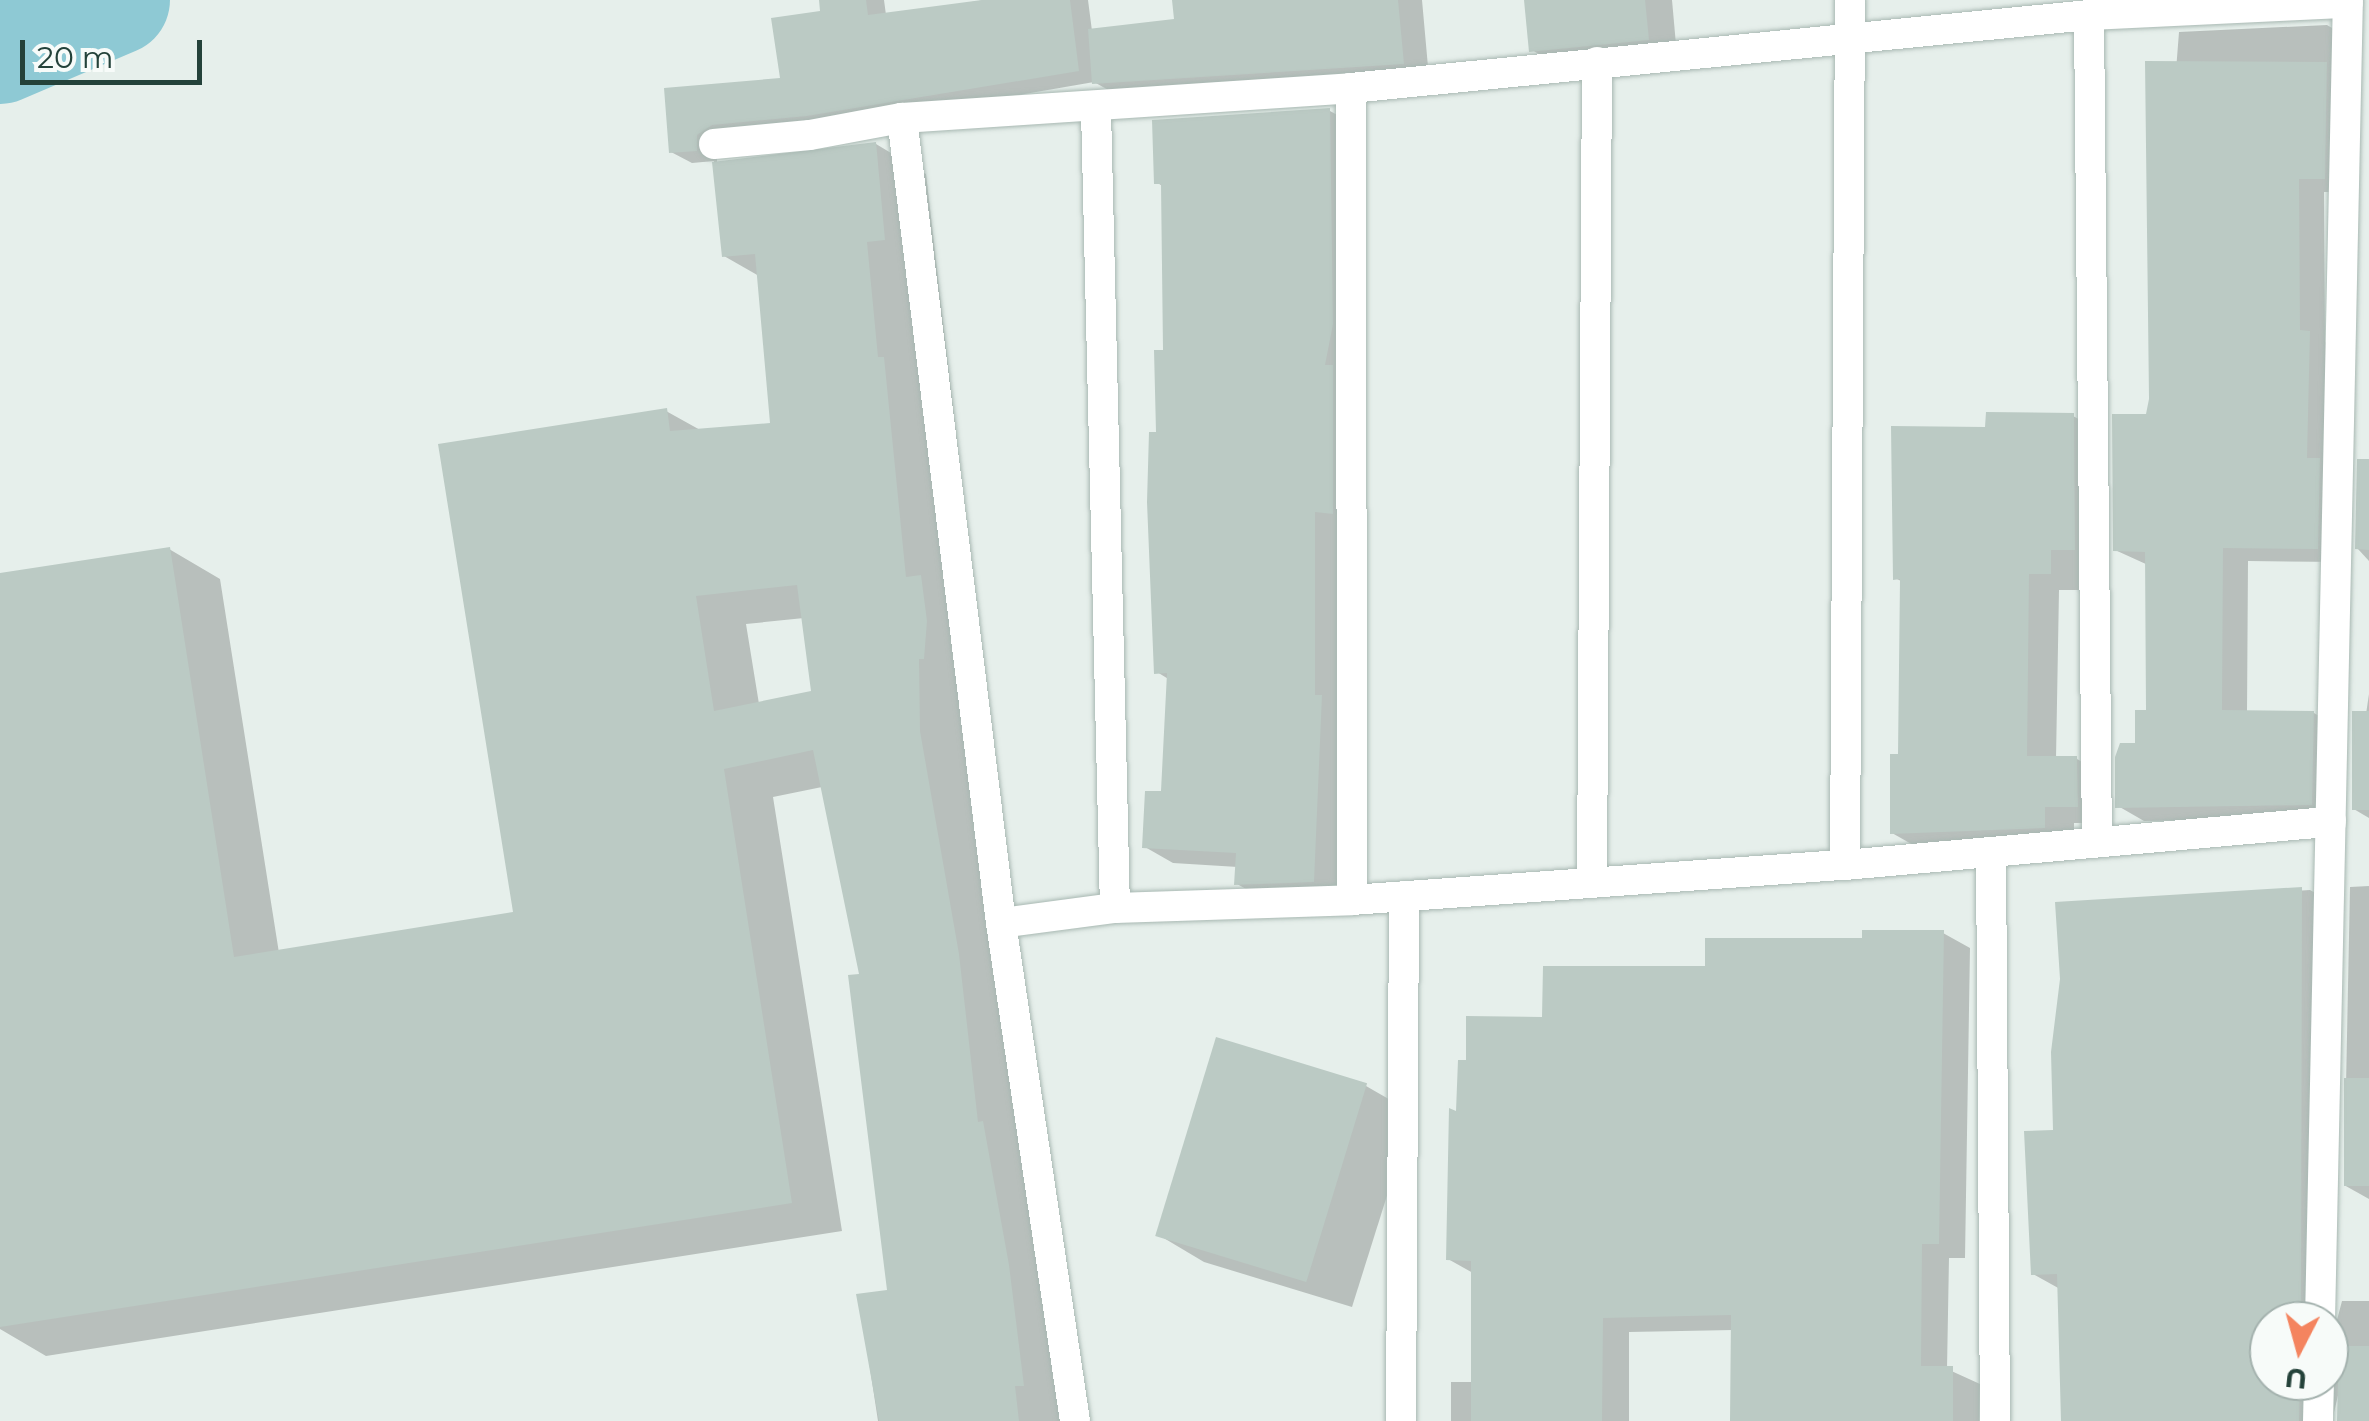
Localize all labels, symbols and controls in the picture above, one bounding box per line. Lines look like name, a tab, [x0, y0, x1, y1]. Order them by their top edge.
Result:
scale bar	[25, 20, 208, 82]
text: 20 m	[37, 39, 114, 76]
north arrow	[2249, 1301, 2349, 1401]
text: U	[2283, 1361, 2309, 1397]

